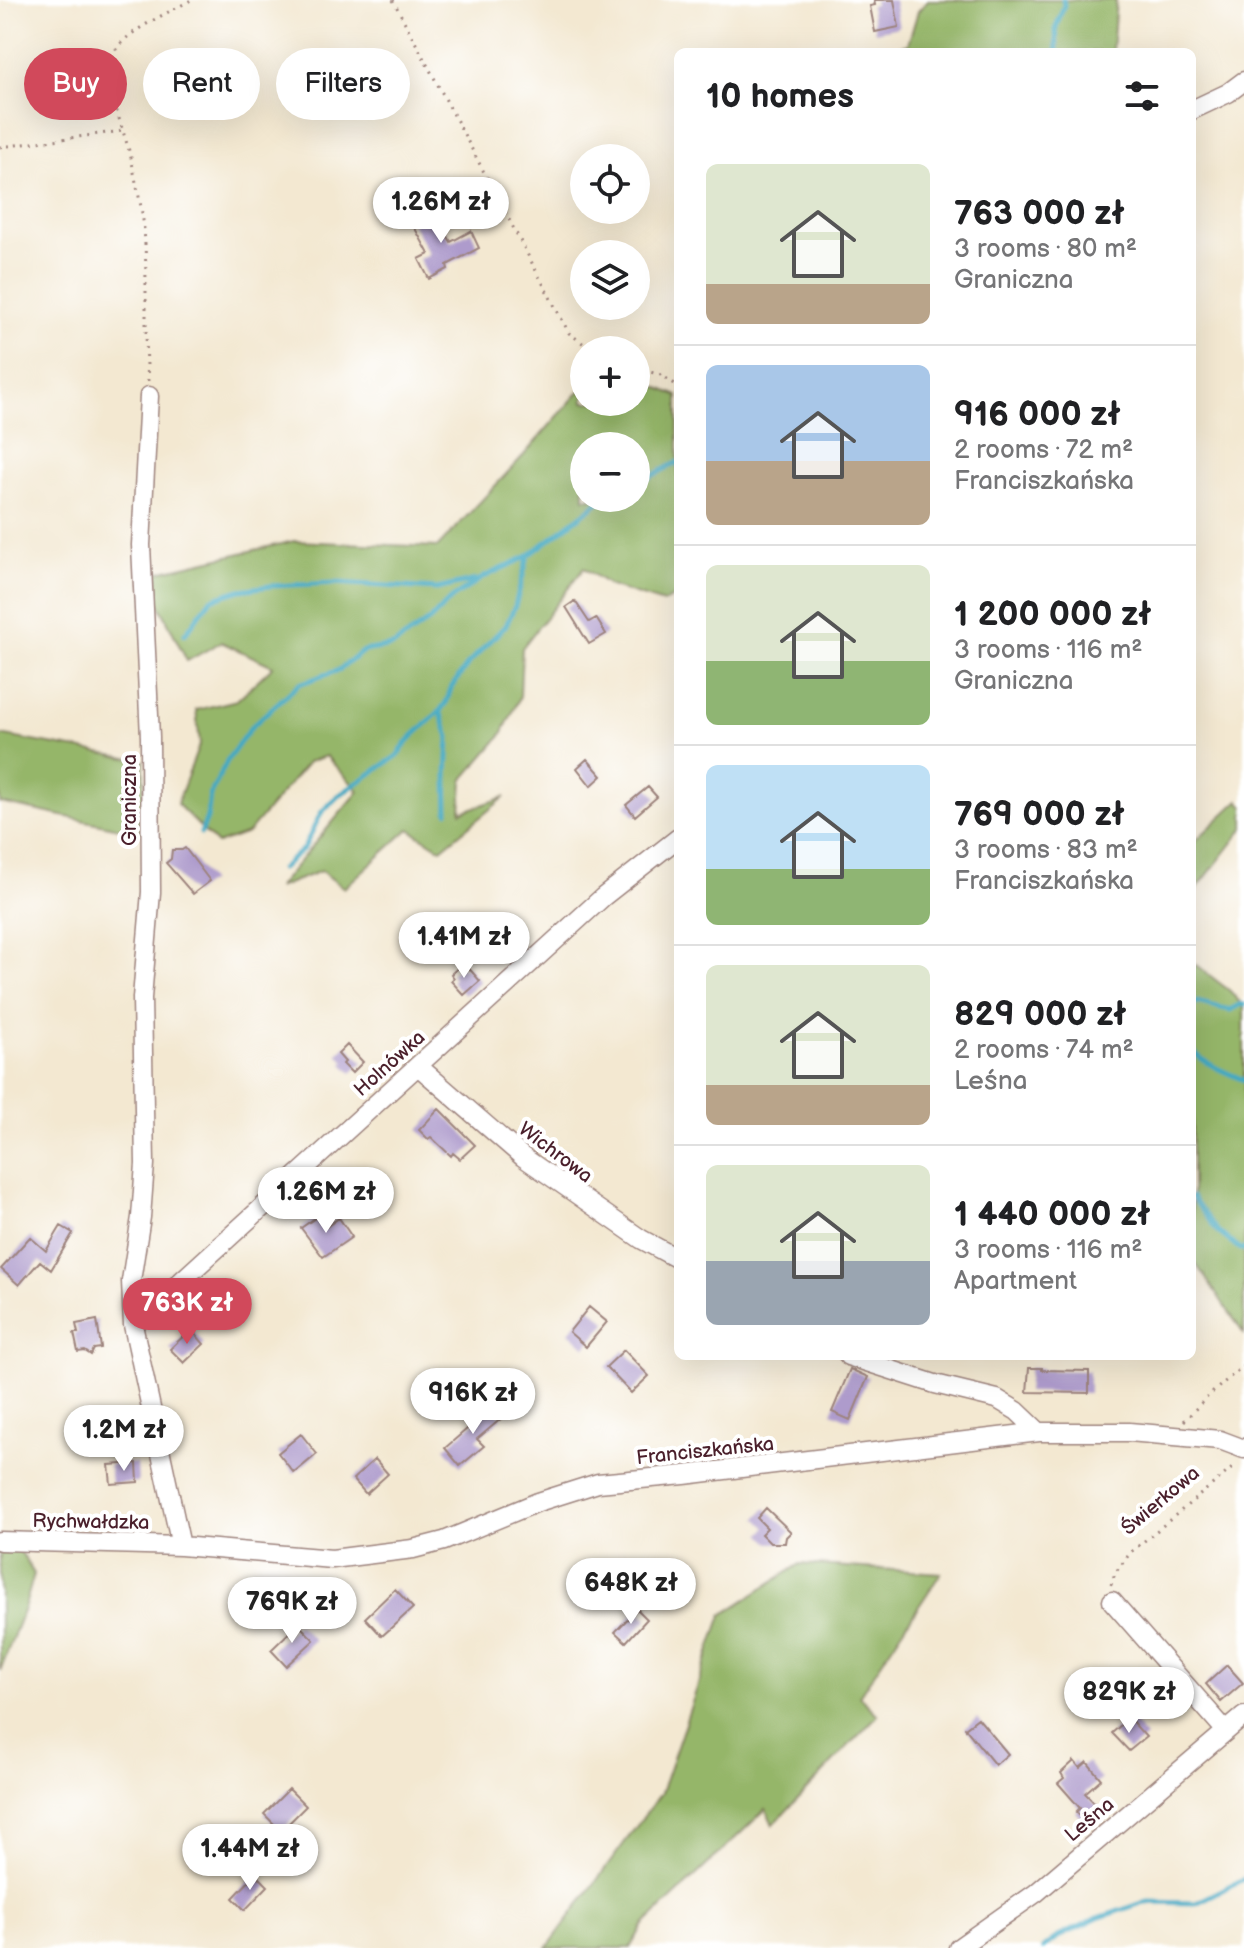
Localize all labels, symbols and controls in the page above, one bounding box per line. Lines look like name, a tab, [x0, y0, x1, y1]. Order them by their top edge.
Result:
chip: Buy	[24, 48, 127, 120]
chip: Rent	[143, 48, 260, 120]
chip: Filters	[276, 48, 410, 120]
icon: filters	[1120, 74, 1164, 118]
text: 10 homes	[706, 76, 854, 117]
map controls	[570, 144, 650, 512]
button: locate	[570, 144, 650, 224]
pin: 1.26M zł	[358, 177, 524, 245]
text: 1.26M zł	[391, 187, 491, 218]
text: 763 000 zł	[954, 193, 1125, 234]
icon: home	[770, 196, 866, 292]
text: 3 rooms · 80 m²	[954, 234, 1137, 265]
button: layers	[570, 240, 650, 320]
text: Graniczna	[954, 265, 1073, 296]
button: +	[570, 336, 650, 416]
text: 916 000 zł	[954, 394, 1121, 435]
icon: home	[770, 397, 866, 493]
button: −	[570, 432, 650, 512]
text: 2 rooms · 72 m²	[954, 435, 1133, 466]
text: Franciszkańska	[954, 466, 1134, 497]
text: 1 200 000 zł	[954, 594, 1151, 635]
icon: home	[770, 597, 866, 693]
text: 3 rooms · 116 m²	[954, 635, 1143, 666]
text: Graniczna	[954, 666, 1073, 697]
street label: Graniczna	[118, 754, 142, 846]
text: 769 000 zł	[954, 794, 1125, 835]
icon: home	[770, 797, 866, 893]
text: 3 rooms · 83 m²	[954, 835, 1138, 866]
text: Franciszkańska	[954, 866, 1134, 897]
pin: 1.41M zł	[381, 912, 547, 980]
text: 1.41M zł	[417, 922, 511, 953]
text: 829 000 zł	[954, 994, 1126, 1035]
icon: home	[770, 997, 866, 1093]
street label: Holnówka	[349, 1026, 430, 1102]
text: 2 rooms · 74 m²	[954, 1035, 1134, 1066]
text: Leśna	[954, 1066, 1027, 1097]
street label: Wichrowa	[514, 1117, 597, 1188]
pin: 1.26M zł	[243, 1167, 409, 1235]
text: 1.26M zł	[276, 1177, 376, 1208]
text: 1 440 000 zł	[954, 1194, 1150, 1235]
icon: home	[770, 1197, 866, 1293]
text: 3 rooms · 116 m²	[954, 1235, 1143, 1266]
text: Apartment	[954, 1266, 1077, 1297]
pin: 763K zł	[113, 1278, 261, 1346]
text: 763K zł	[141, 1288, 233, 1319]
pin: 916K zł	[399, 1368, 547, 1436]
text: 916K zł	[428, 1378, 518, 1409]
pin: 1.2M zł	[50, 1405, 198, 1473]
text: 1.2M zł	[82, 1415, 166, 1446]
street label: Franciszkańska	[635, 1432, 775, 1470]
street label: Świerkowa	[1116, 1460, 1205, 1540]
street label: Rychwałdzka	[32, 1509, 150, 1535]
pin: 648K zł	[557, 1558, 705, 1626]
text: 648K zł	[584, 1568, 678, 1599]
pin: 769K zł	[218, 1577, 366, 1645]
text: 769K zł	[246, 1587, 338, 1618]
pin: 829K zł	[1055, 1667, 1203, 1735]
text: 829K zł	[1082, 1677, 1176, 1708]
street label: Leśna	[1060, 1792, 1119, 1847]
pin: 1.44M zł	[167, 1824, 333, 1892]
text: 1.44M zł	[200, 1834, 300, 1865]

